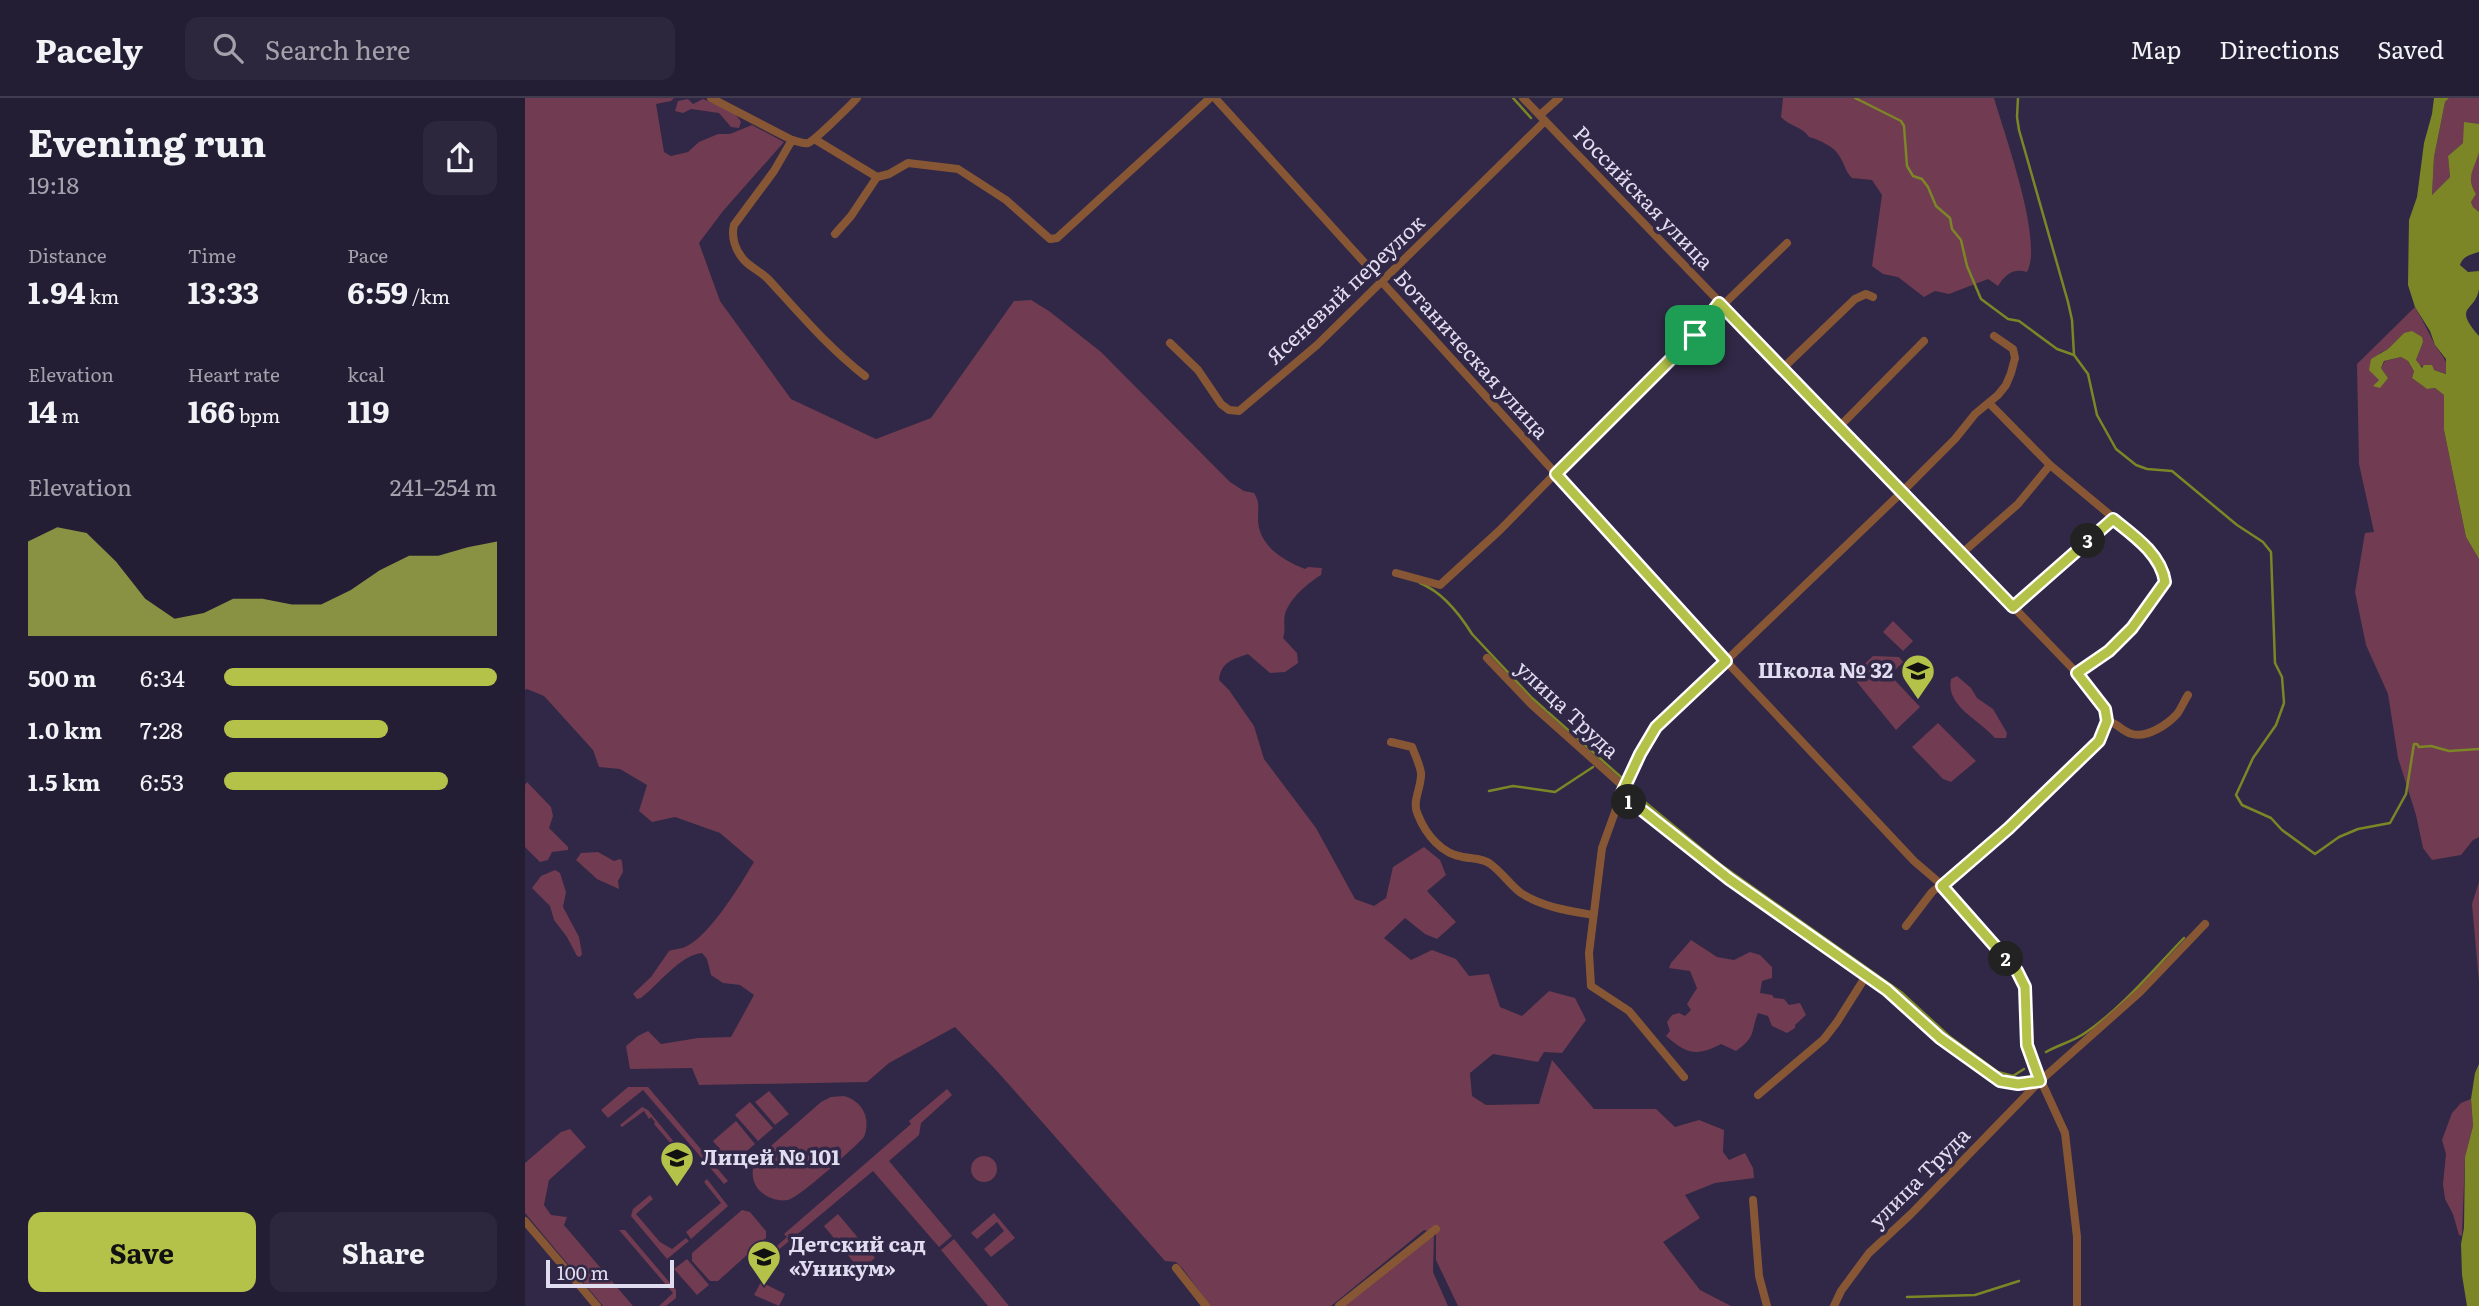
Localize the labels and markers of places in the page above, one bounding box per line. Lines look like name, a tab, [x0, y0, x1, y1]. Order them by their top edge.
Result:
pin	[1665, 305, 1725, 365]
pin: 3	[2071, 524, 2105, 558]
school or university icon: Школа № 32	[1899, 652, 1937, 701]
place label: Школа № 32	[1758, 653, 1893, 684]
pin: 1	[1611, 784, 1647, 820]
pin: 2	[1989, 942, 2023, 976]
school or university icon: Лицей № 101	[658, 1139, 696, 1188]
place label: Лицей № 101	[701, 1140, 840, 1171]
place label: Детский сад «Уникум»	[789, 1227, 926, 1282]
school or university icon: Детский сад «Уникум»	[745, 1238, 783, 1287]

